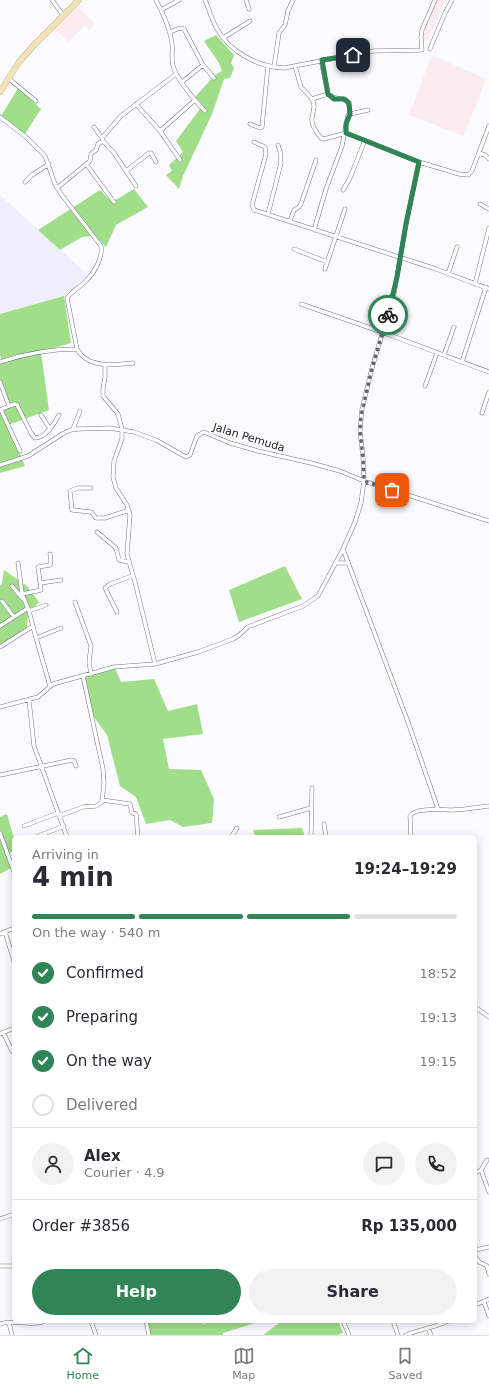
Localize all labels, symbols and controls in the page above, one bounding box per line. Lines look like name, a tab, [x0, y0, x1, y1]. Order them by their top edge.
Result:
pin	[336, 38, 370, 72]
icon: home	[342, 44, 364, 66]
courier	[368, 295, 408, 335]
icon: bike	[377, 304, 399, 326]
street label: Jalan Pemuda	[210, 420, 286, 455]
pin	[375, 473, 409, 507]
icon: bag	[381, 479, 403, 501]
text: Arriving in	[32, 847, 99, 862]
text: 19:24–19:29	[354, 860, 457, 878]
text: 4 min	[32, 862, 114, 892]
text: On the way · 540 m	[32, 925, 160, 940]
icon: check	[32, 962, 54, 984]
text: Confirmed	[66, 964, 144, 982]
text: 18:52	[420, 966, 457, 981]
icon: check	[32, 1006, 54, 1028]
text: Preparing	[66, 1008, 138, 1026]
text: 19:13	[420, 1010, 457, 1025]
icon: check	[32, 1050, 54, 1072]
text: On the way	[66, 1052, 152, 1070]
text: 19:15	[420, 1054, 457, 1069]
text: Delivered	[66, 1096, 138, 1114]
button: person	[32, 1143, 74, 1185]
button: chat	[363, 1143, 405, 1185]
button: phone	[415, 1143, 457, 1185]
text: Alex	[84, 1147, 121, 1165]
text: Courier · 4.9	[84, 1165, 165, 1180]
text: Order #3856	[32, 1217, 130, 1235]
text: Rp 135,000	[361, 1217, 457, 1235]
button: Help	[32, 1269, 241, 1315]
button: Share	[249, 1269, 457, 1315]
tab: Home	[67, 1345, 99, 1382]
tab: Map	[232, 1345, 255, 1382]
tab: Saved	[388, 1345, 422, 1382]

